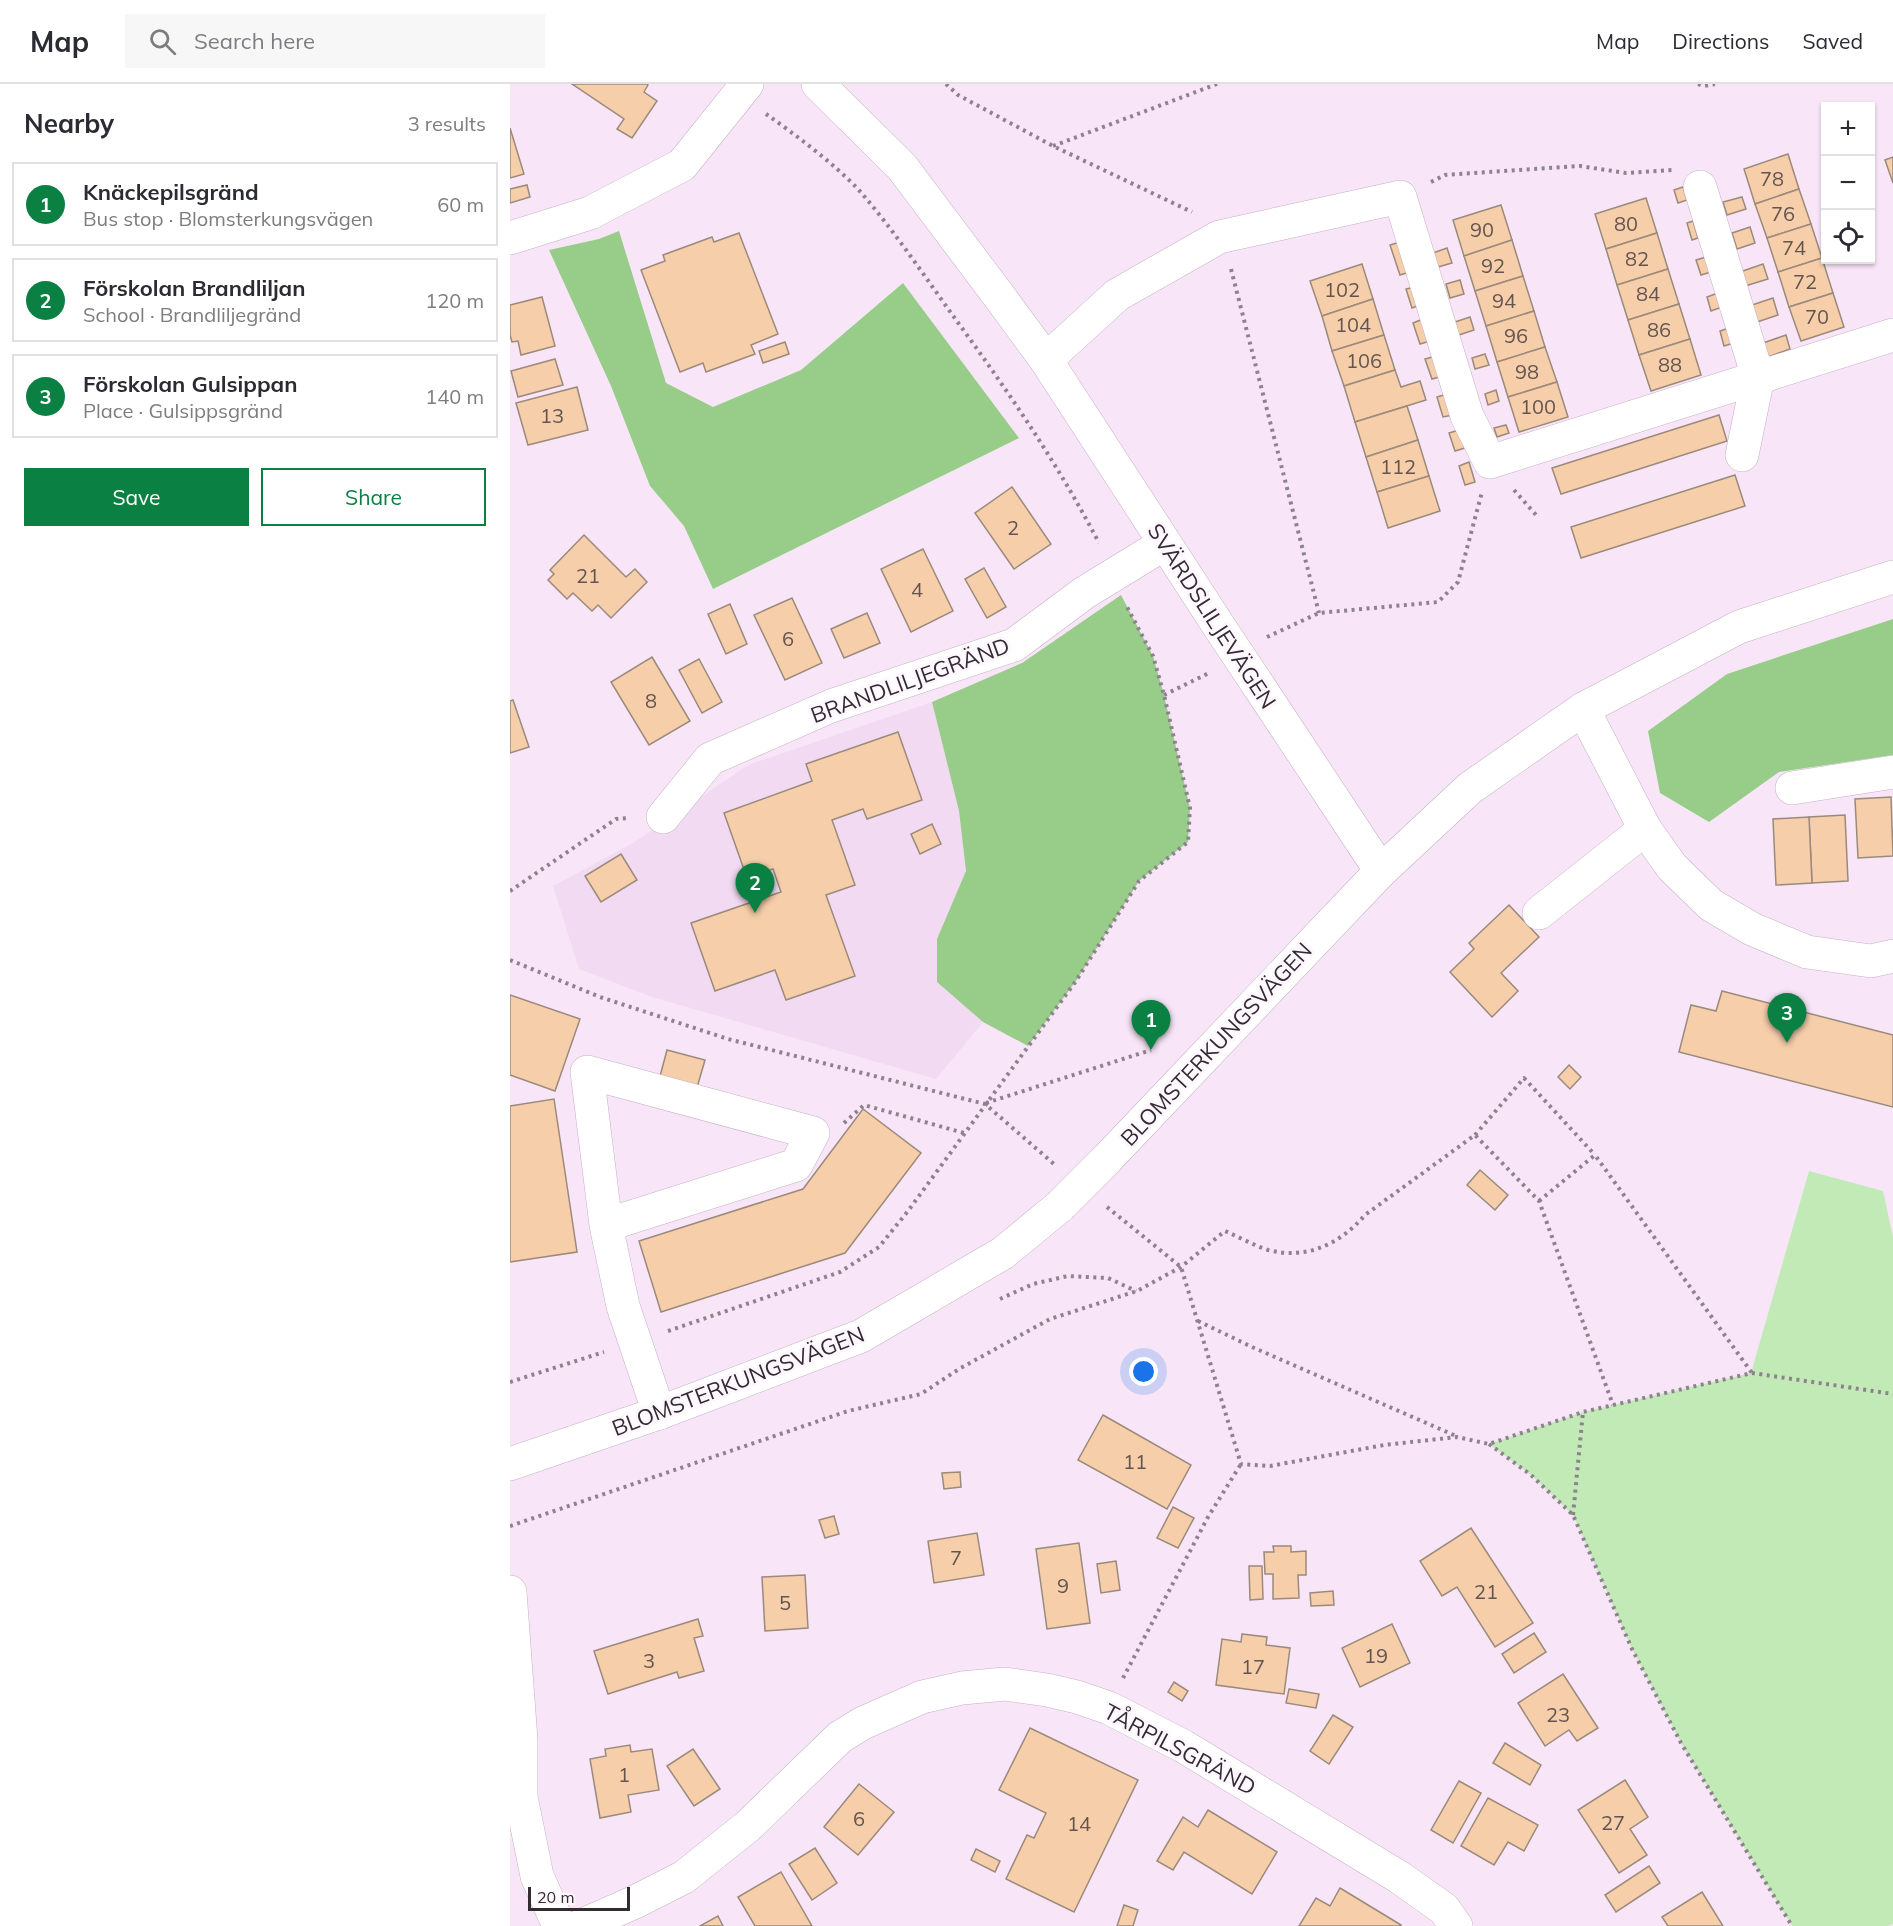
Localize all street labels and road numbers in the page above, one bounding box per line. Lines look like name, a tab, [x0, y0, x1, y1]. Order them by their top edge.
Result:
street label: SVÄRDSLILJEVÄGEN	[1142, 518, 1282, 714]
street label: BRANDLILJEGRÄND	[807, 631, 1013, 729]
street label: BLOMSTERKUNGSVÄGEN	[1114, 936, 1318, 1152]
street label: BLOMSTERKUNGSVÄGEN	[608, 1320, 868, 1442]
street label: TÅRPILSGRÄND	[1099, 1697, 1261, 1801]

